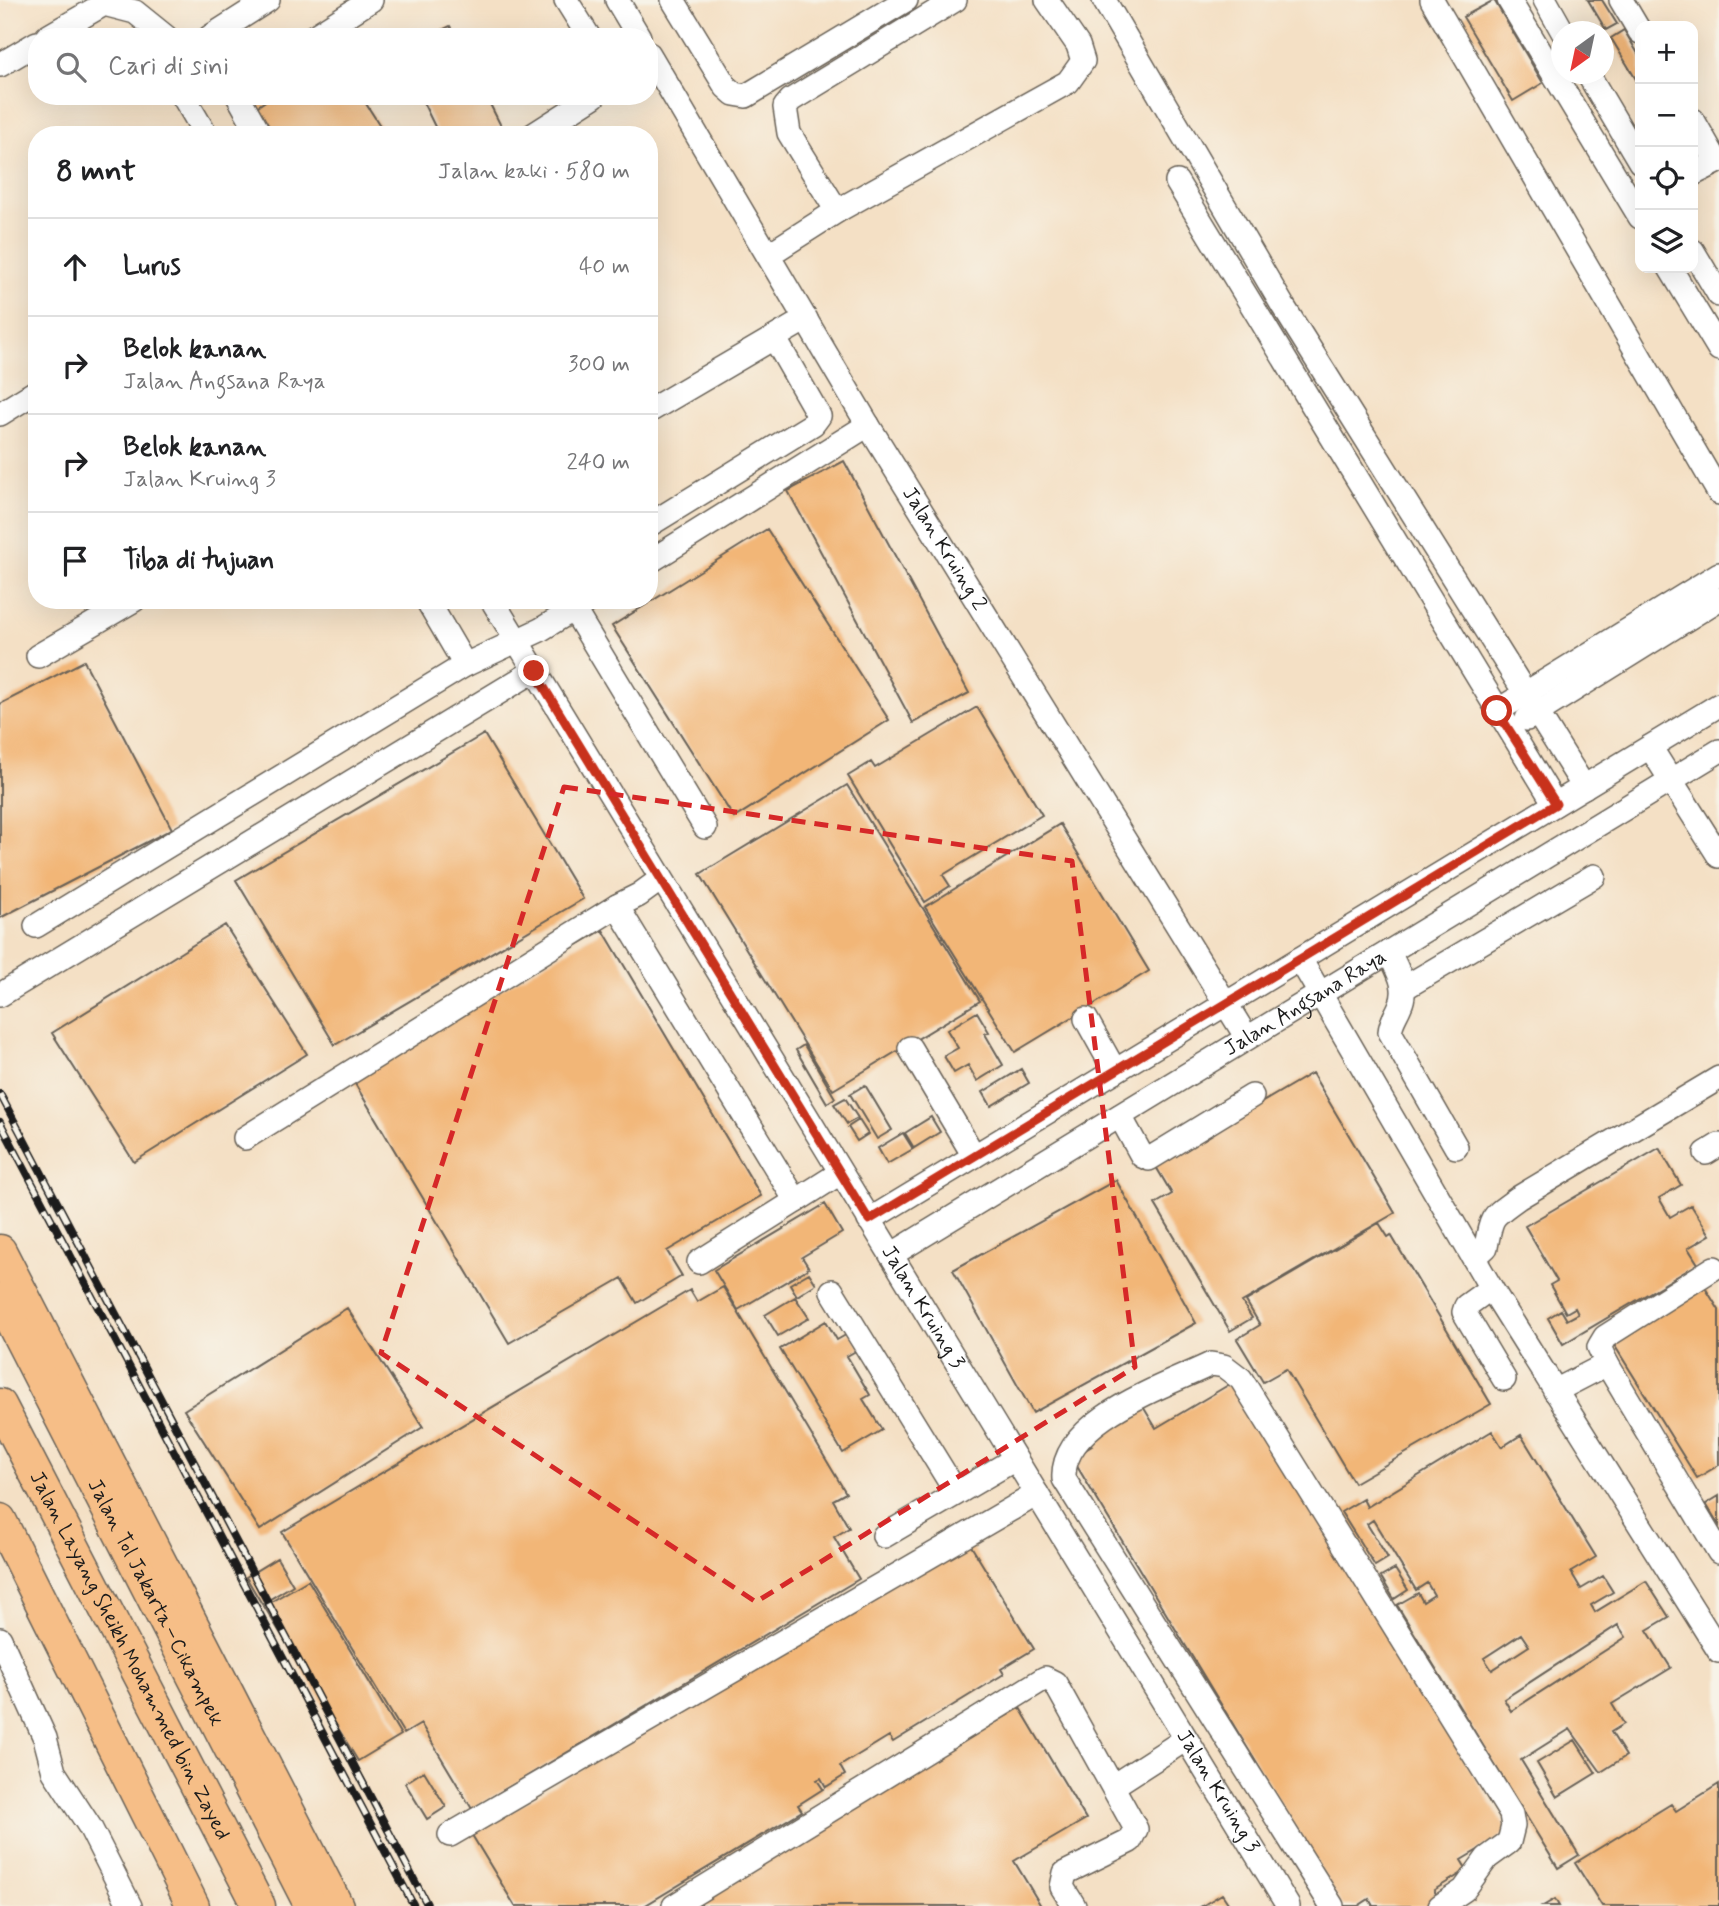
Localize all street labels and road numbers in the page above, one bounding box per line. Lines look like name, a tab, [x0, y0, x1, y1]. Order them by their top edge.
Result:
street label: Jalan Kruing 2	[895, 481, 993, 616]
street label: Jalan Angsana Raya	[1219, 943, 1392, 1063]
street label: Jalan Kruing 3	[875, 1240, 972, 1374]
street label: Jalan Layang Sheikh Mohammed bin Zayed	[23, 1466, 236, 1845]
street label: Jalan Tol Jakarta–Cikampek	[81, 1474, 231, 1731]
street label: Jalan Kruing 3	[1170, 1724, 1267, 1859]

